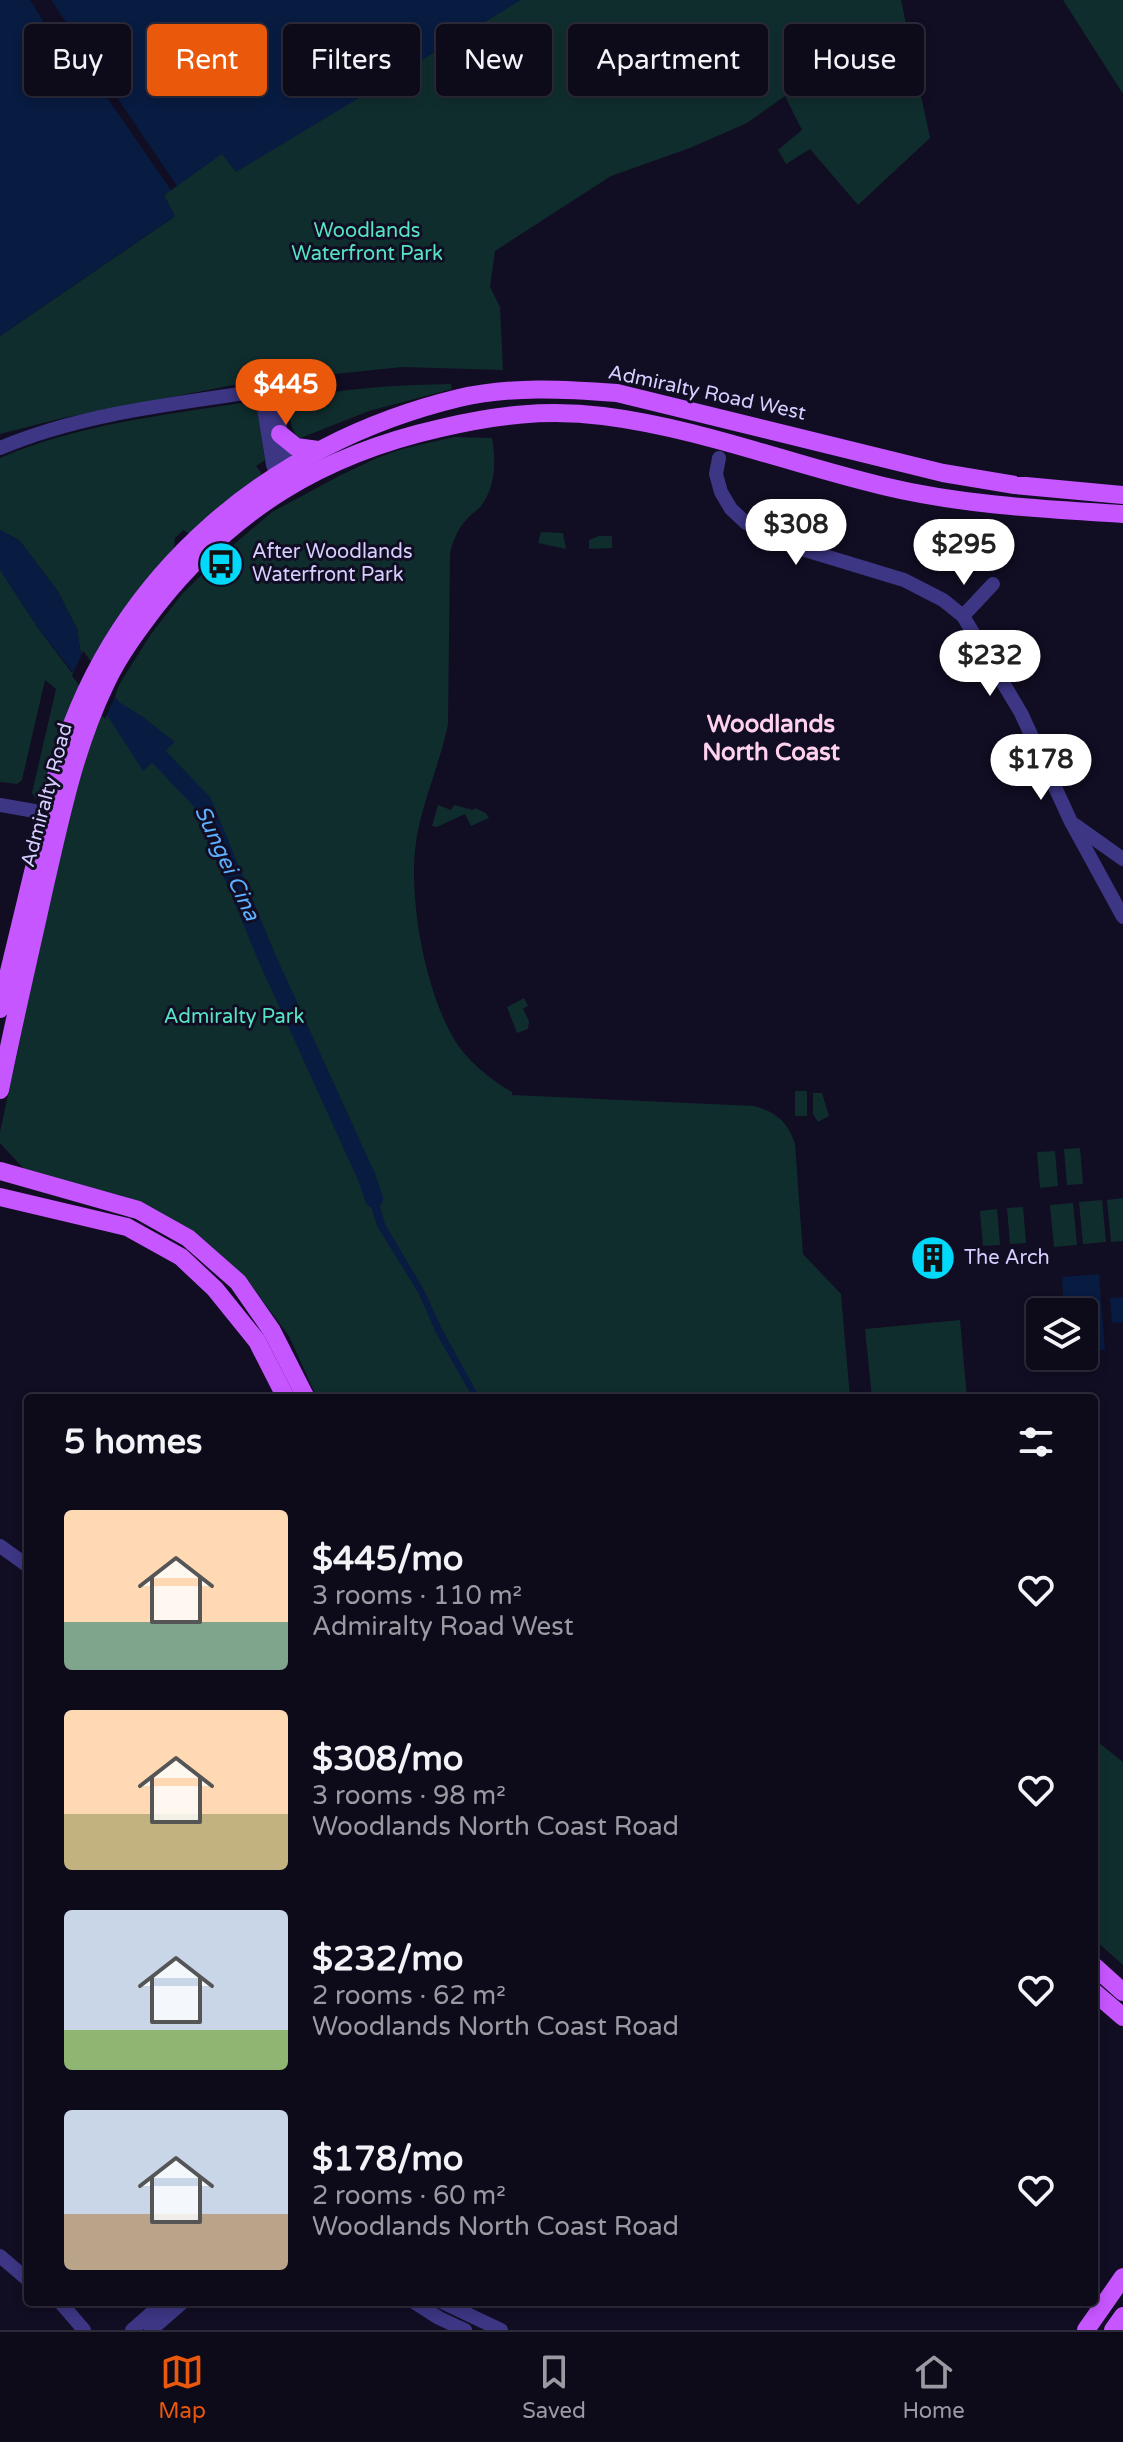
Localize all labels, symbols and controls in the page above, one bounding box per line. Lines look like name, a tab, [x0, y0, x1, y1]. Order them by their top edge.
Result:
chip: Buy	[24, 24, 131, 96]
chip: Rent	[147, 24, 267, 96]
chip: Filters	[283, 24, 420, 96]
chip: New	[436, 24, 552, 96]
chip: Apartment	[568, 24, 768, 96]
chip: House	[784, 24, 924, 96]
park label: Woodlands Waterfront Park	[291, 219, 443, 266]
pin: $445	[239, 359, 333, 427]
street label: Admiralty Road West	[606, 360, 808, 426]
text: $445	[253, 369, 319, 400]
pin: $308	[749, 499, 843, 567]
text: $308	[763, 509, 829, 540]
pin: $295	[917, 519, 1011, 587]
text: $295	[931, 529, 997, 560]
bus stop icon: After Woodlands Waterfront Park	[197, 540, 245, 588]
place label: After Woodlands Waterfront Park	[252, 540, 413, 587]
pin: $232	[943, 630, 1037, 698]
text: $232	[957, 640, 1023, 671]
district label: Woodlands North Coast	[702, 710, 841, 767]
street label: Admiralty Road	[16, 720, 78, 870]
pin: $178	[994, 734, 1088, 802]
text: $178	[1008, 744, 1074, 775]
water label: Sungei Cina	[189, 801, 265, 925]
park label: Admiralty Park	[164, 1005, 304, 1029]
building icon: The Arch	[909, 1234, 957, 1282]
place label: The Arch	[964, 1246, 1050, 1270]
map controls	[1026, 1298, 1098, 1370]
button: layers	[1026, 1298, 1098, 1370]
icon: filters	[1014, 1420, 1058, 1464]
text: 5 homes	[64, 1422, 202, 1463]
text: $445/mo	[312, 1539, 463, 1580]
icon: home	[128, 1542, 224, 1638]
icon: heart	[1014, 1568, 1058, 1612]
text: 3 rooms · 110 m²	[312, 1580, 522, 1611]
text: Admiralty Road West	[312, 1611, 574, 1642]
text: $308/mo	[312, 1739, 463, 1780]
icon: home	[128, 1742, 224, 1838]
icon: heart	[1014, 1768, 1058, 1812]
text: 3 rooms · 98 m²	[312, 1780, 506, 1811]
text: Woodlands North Coast Road	[312, 1811, 679, 1842]
text: $232/mo	[312, 1939, 463, 1980]
icon: home	[128, 1942, 224, 2038]
icon: heart	[1014, 1968, 1058, 2012]
text: 2 rooms · 62 m²	[312, 1980, 506, 2011]
text: Woodlands North Coast Road	[312, 2011, 679, 2042]
text: $178/mo	[312, 2139, 463, 2180]
icon: home	[128, 2142, 224, 2238]
icon: heart	[1014, 2168, 1058, 2212]
text: 2 rooms · 60 m²	[312, 2180, 506, 2211]
text: Woodlands North Coast Road	[312, 2211, 679, 2242]
tab: Map	[158, 2350, 206, 2424]
tab: Saved	[522, 2350, 586, 2424]
tab: Home	[902, 2350, 965, 2424]

